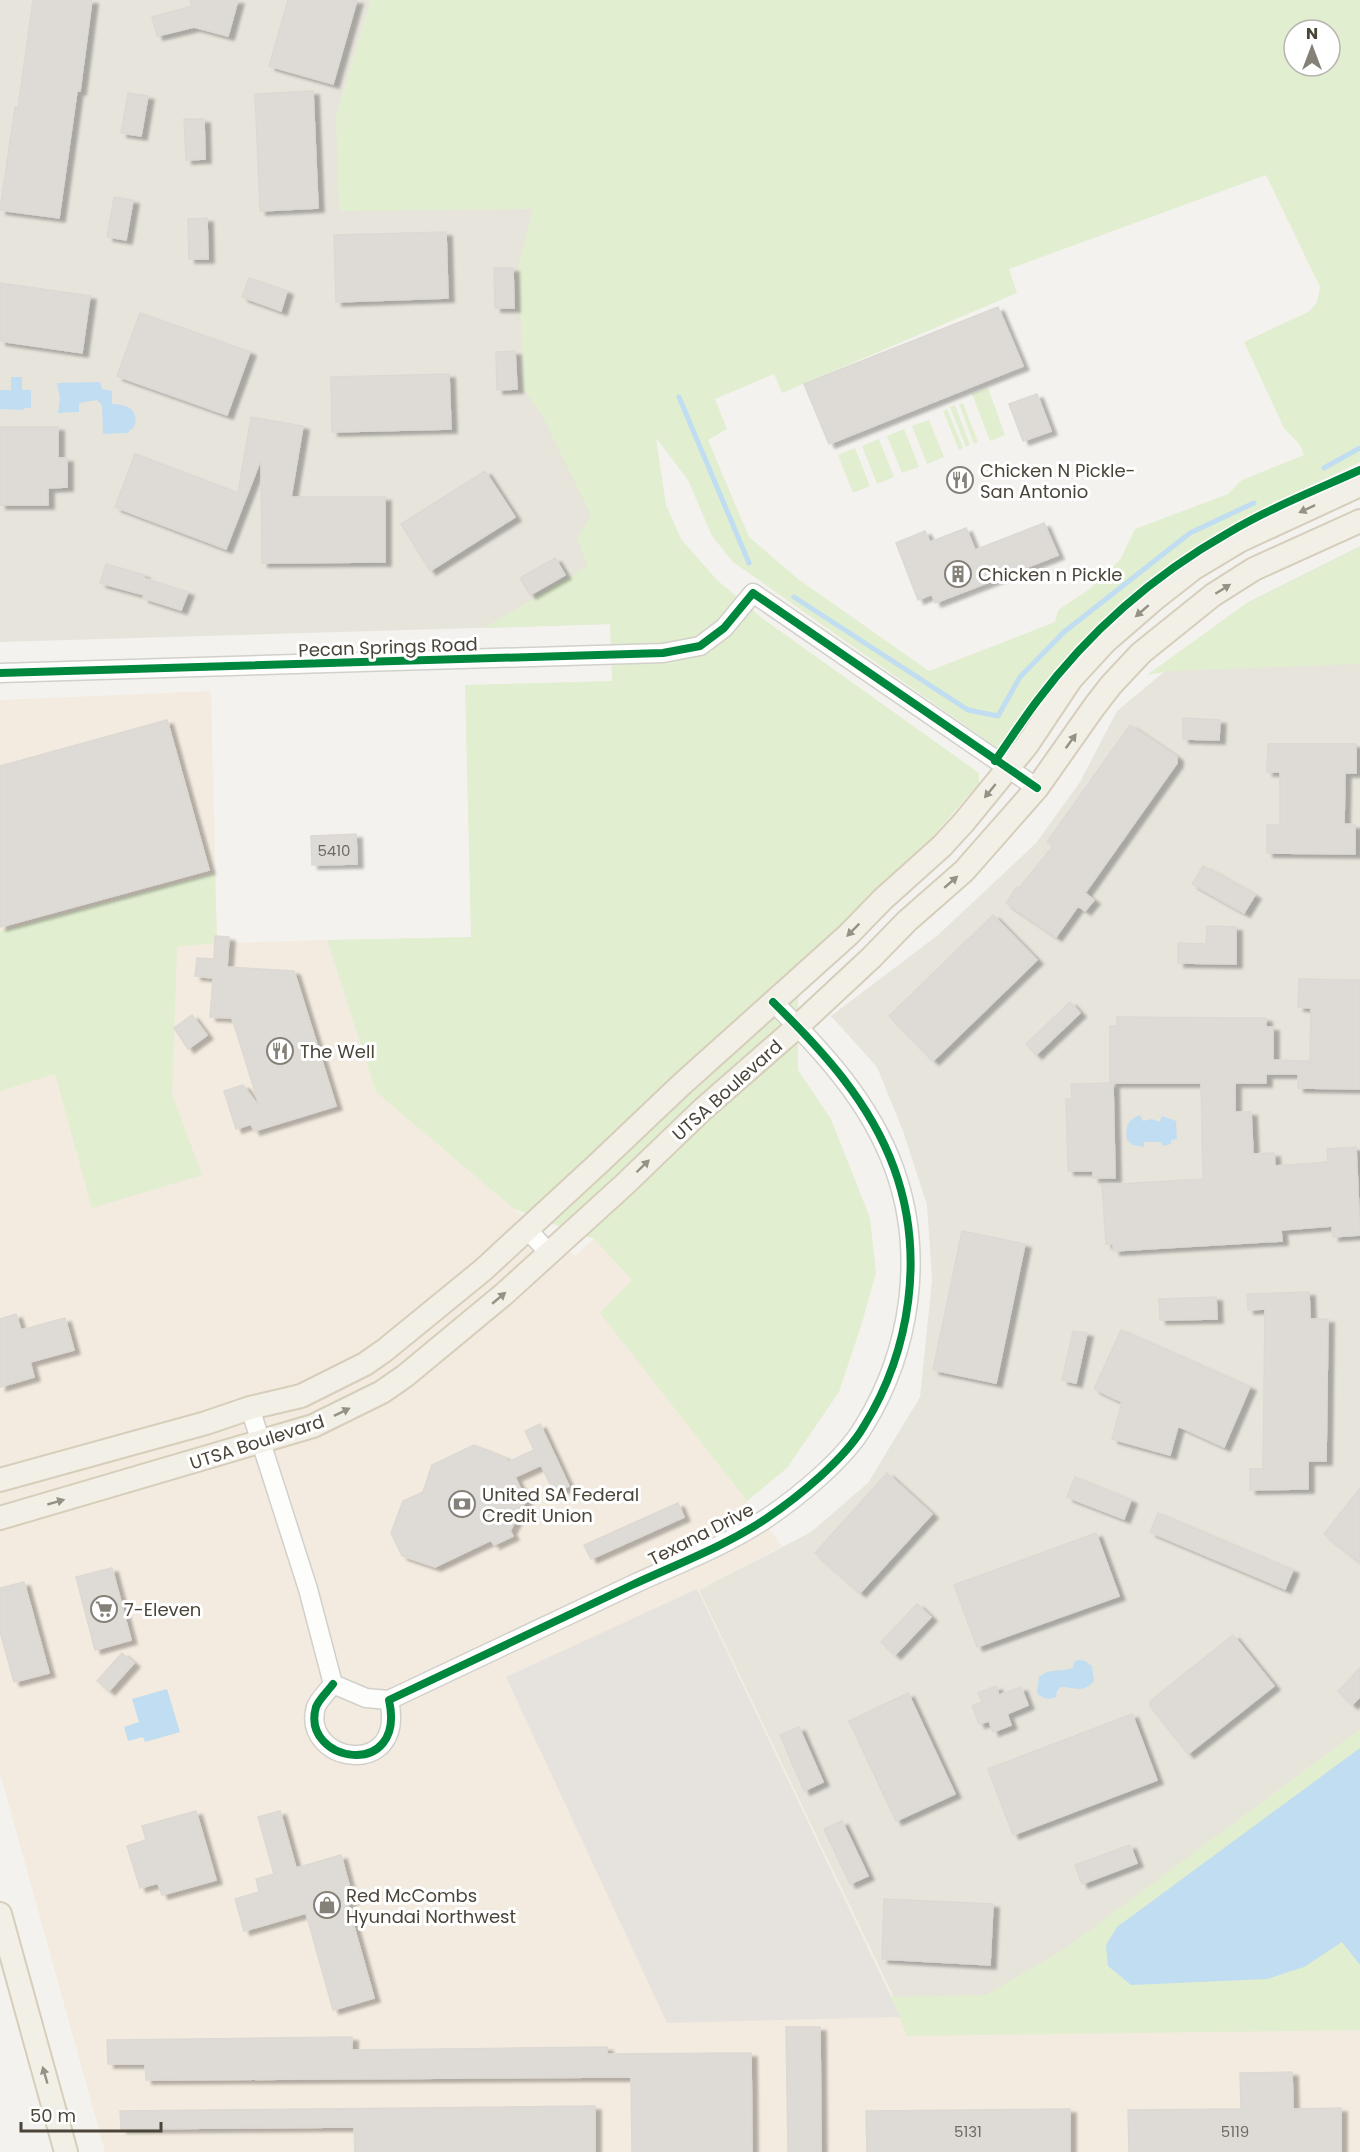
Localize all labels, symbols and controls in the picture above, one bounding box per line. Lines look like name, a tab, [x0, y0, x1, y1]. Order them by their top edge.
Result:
north arrow	[1282, 18, 1342, 78]
text: N	[1306, 22, 1318, 45]
place label: Chicken N Pickle- San Antonio	[980, 458, 1136, 504]
restaurant icon: Chicken N Pickle- San Antonio	[945, 465, 975, 495]
one-way arrow	[1298, 505, 1315, 514]
building icon: Chicken n Pickle	[943, 559, 973, 589]
place label: Chicken n Pickle	[978, 562, 1123, 587]
one-way arrow	[1214, 584, 1231, 595]
one-way arrow	[1134, 604, 1149, 618]
street label: Pecan Springs Road	[298, 631, 478, 663]
one-way arrow	[1065, 733, 1077, 749]
one-way arrow	[983, 783, 996, 799]
house number: 5410	[317, 840, 351, 861]
one-way arrow	[944, 876, 959, 889]
one-way arrow	[847, 922, 861, 936]
street label: UTSA Boulevard	[667, 1034, 787, 1146]
restaurant icon: The Well	[265, 1036, 295, 1066]
place label: The Well	[300, 1039, 375, 1064]
one-way arrow	[636, 1160, 650, 1174]
one-way arrow	[491, 1292, 506, 1305]
street label: UTSA Boulevard	[186, 1408, 328, 1476]
one-way arrow	[334, 1408, 351, 1417]
place label: United SA Federal Credit Union	[482, 1482, 639, 1528]
bank icon: United SA Federal Credit Union	[447, 1489, 477, 1519]
one-way arrow	[47, 1497, 65, 1506]
street label: Texana Drive	[644, 1497, 758, 1571]
supermarket icon: 7-Eleven	[89, 1594, 119, 1624]
place label: 7-Eleven	[124, 1597, 201, 1622]
place label: Red McCombs Hyundai Northwest	[346, 1883, 516, 1929]
shop icon: Red McCombs Hyundai Northwest	[312, 1890, 342, 1920]
one-way arrow	[40, 2066, 49, 2084]
scale bar	[21, 2095, 160, 2133]
text: 50 m	[30, 2103, 76, 2128]
house number: 5131	[954, 2121, 982, 2142]
house number: 5119	[1221, 2121, 1249, 2142]

